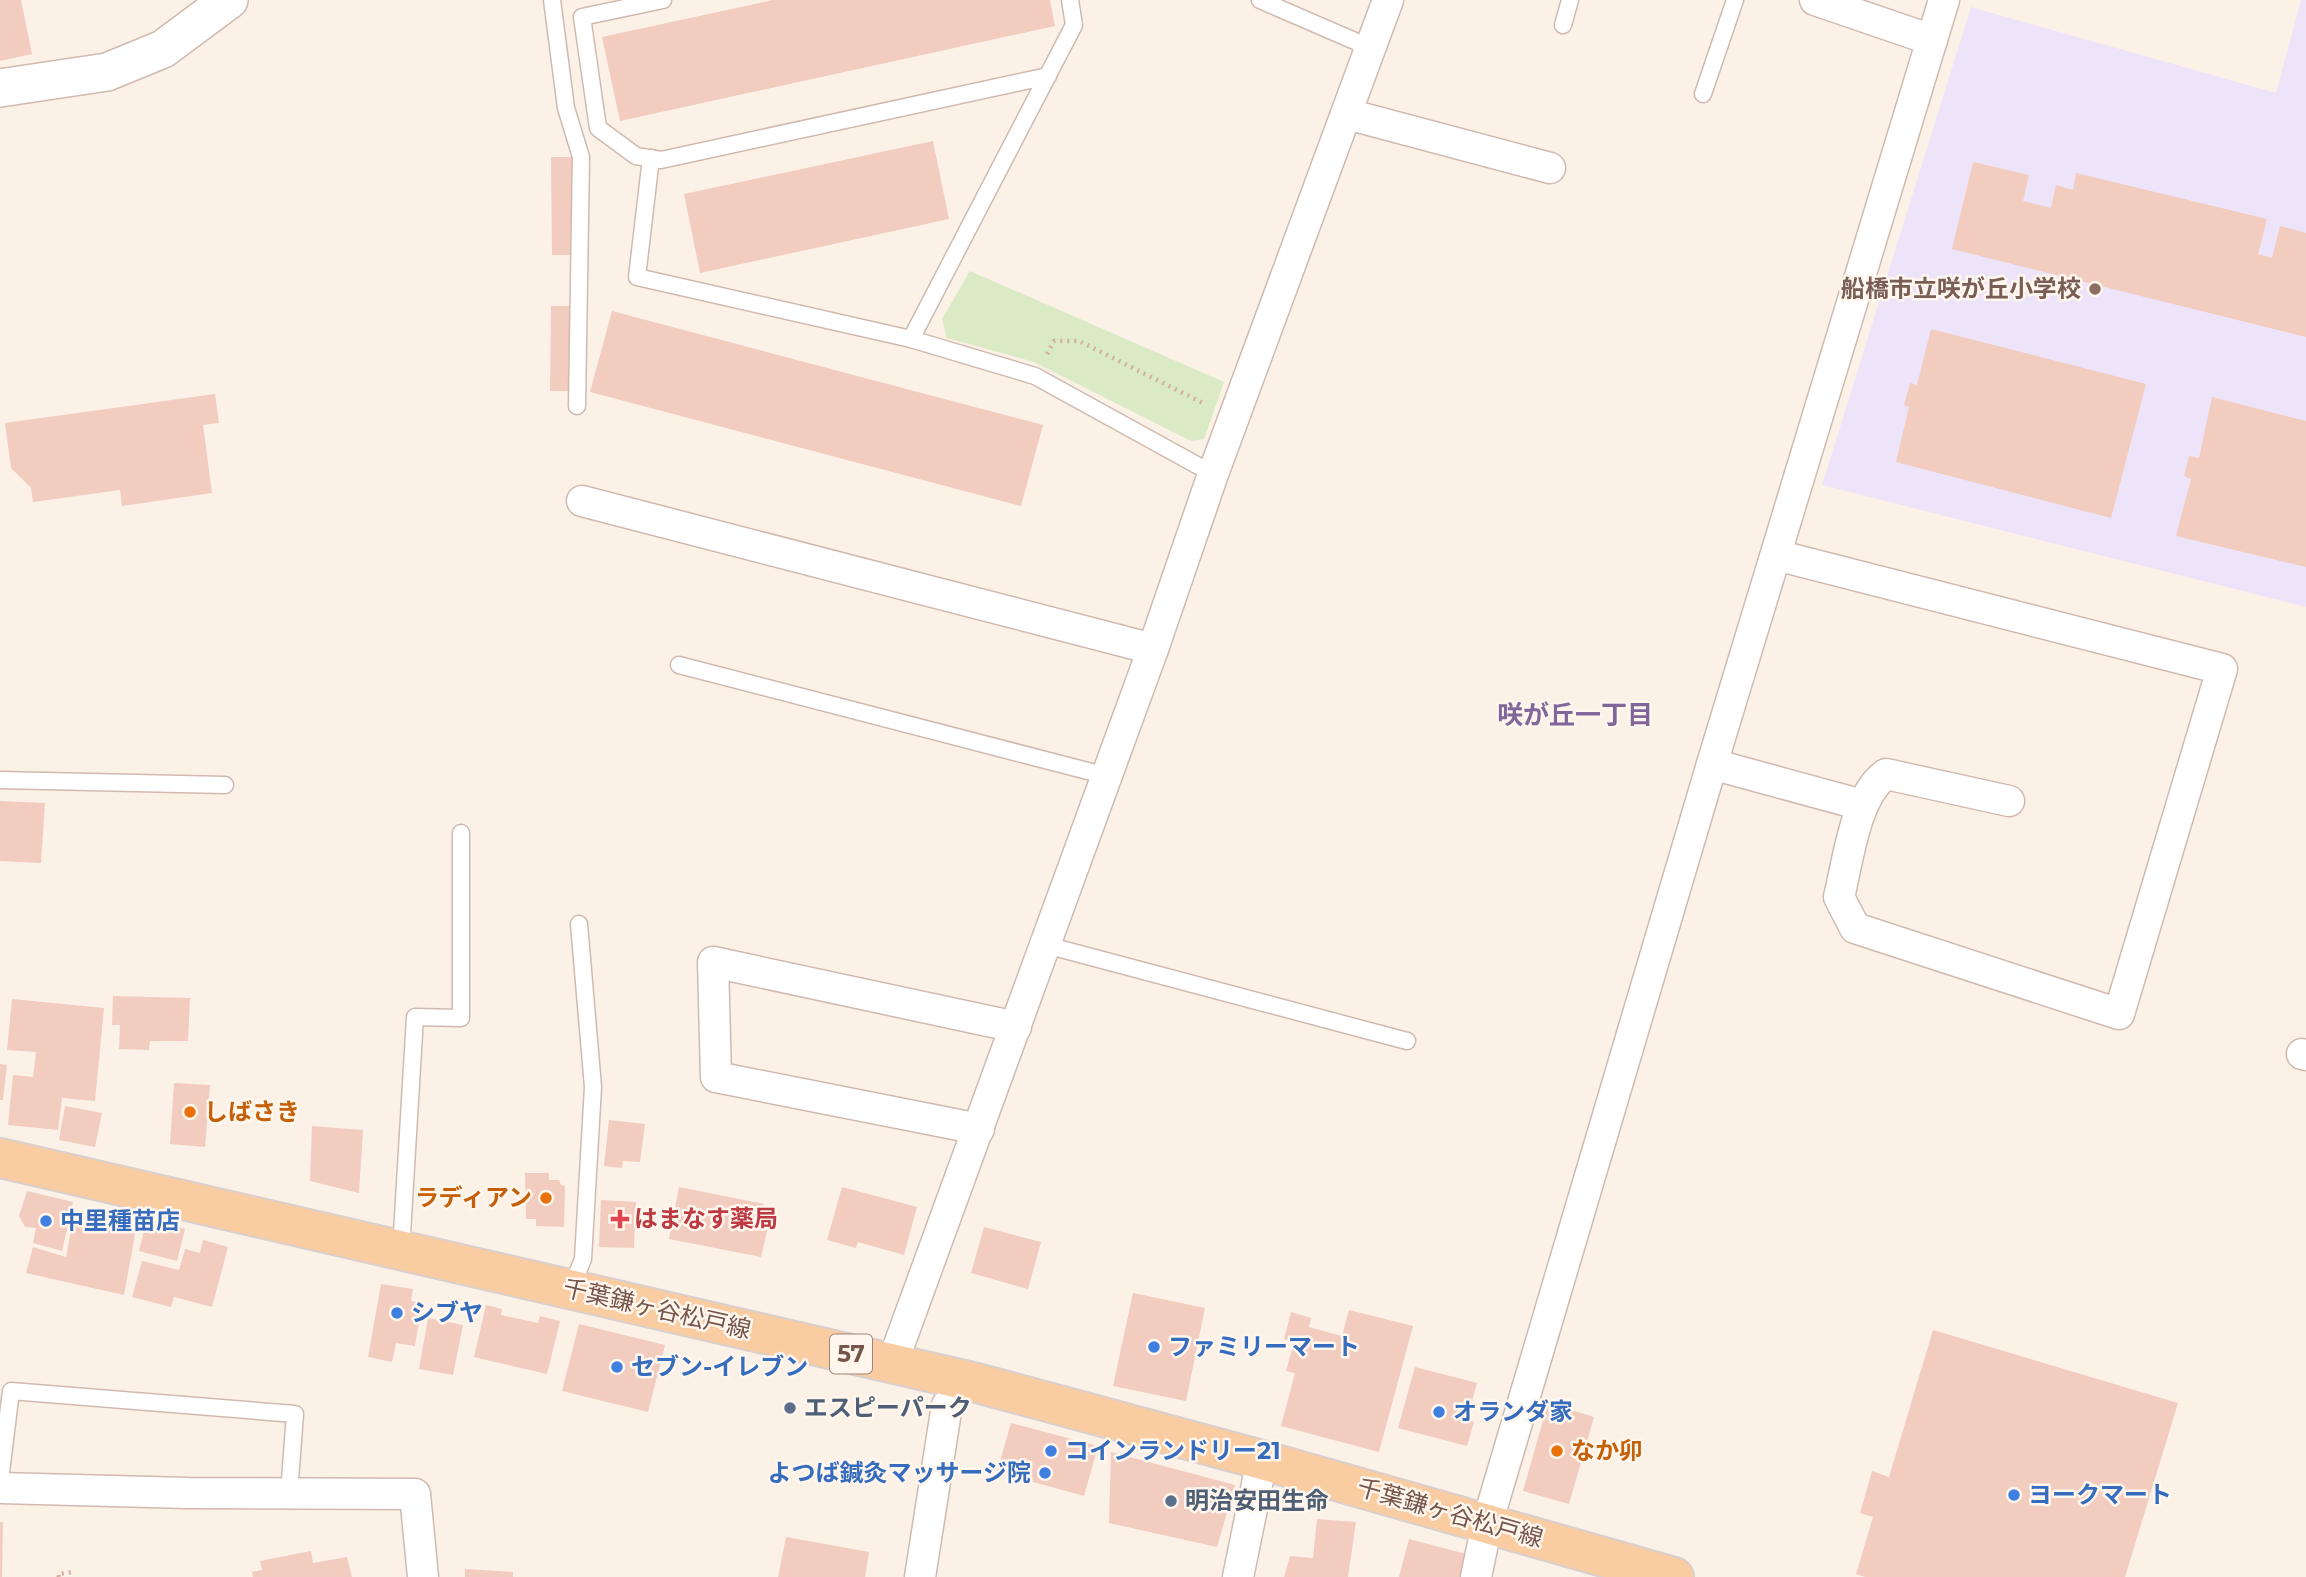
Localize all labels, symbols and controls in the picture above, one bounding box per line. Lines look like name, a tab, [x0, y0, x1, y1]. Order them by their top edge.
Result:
place label: 船橋市立咲が丘小学校	[1841, 274, 2081, 303]
marker: 船橋市立咲が丘小学校	[2087, 281, 2103, 297]
district label: 咲が丘一丁目	[1497, 699, 1653, 731]
place label: しばさき	[204, 1097, 300, 1126]
marker: しばさき	[182, 1104, 198, 1120]
place label: ラディアン	[415, 1183, 532, 1212]
marker: ラディアン	[538, 1190, 554, 1206]
place label: はまなす薬局	[634, 1204, 778, 1233]
place label: 中里種苗店	[60, 1206, 180, 1235]
marker: はまなす薬局	[612, 1211, 628, 1227]
marker: 中里種苗店	[38, 1213, 54, 1229]
street label: 千葉鎌ヶ谷松戸線	[560, 1273, 754, 1344]
place label: シブヤ	[411, 1298, 483, 1327]
marker: シブヤ	[389, 1305, 405, 1321]
place label: ファミリーマート	[1168, 1332, 1360, 1361]
road number: 57	[830, 1334, 872, 1373]
marker: ファミリーマート	[1146, 1339, 1162, 1355]
place label: セブン-イレブン	[631, 1352, 808, 1381]
marker: セブン-イレブン	[609, 1359, 625, 1375]
place label: エスピーパーク	[804, 1393, 972, 1422]
place label: オランダ家	[1453, 1397, 1573, 1426]
marker: エスピーパーク	[782, 1400, 798, 1416]
marker: オランダ家	[1431, 1404, 1447, 1420]
place label: コインランドリー21	[1065, 1436, 1281, 1465]
place label: なか卯	[1571, 1436, 1643, 1465]
marker: コインランドリー21	[1043, 1443, 1059, 1459]
marker: なか卯	[1549, 1443, 1565, 1459]
place label: よつば鍼灸マッサージ院	[767, 1458, 1031, 1487]
marker: よつば鍼灸マッサージ院	[1037, 1465, 1053, 1481]
street label: 千葉鎌ヶ谷松戸線	[1354, 1472, 1546, 1553]
place label: ヨークマート	[2028, 1480, 2172, 1509]
place label: 明治安田生命	[1185, 1486, 1329, 1515]
marker: ヨークマート	[2006, 1487, 2022, 1503]
marker: 明治安田生命	[1163, 1493, 1179, 1509]

